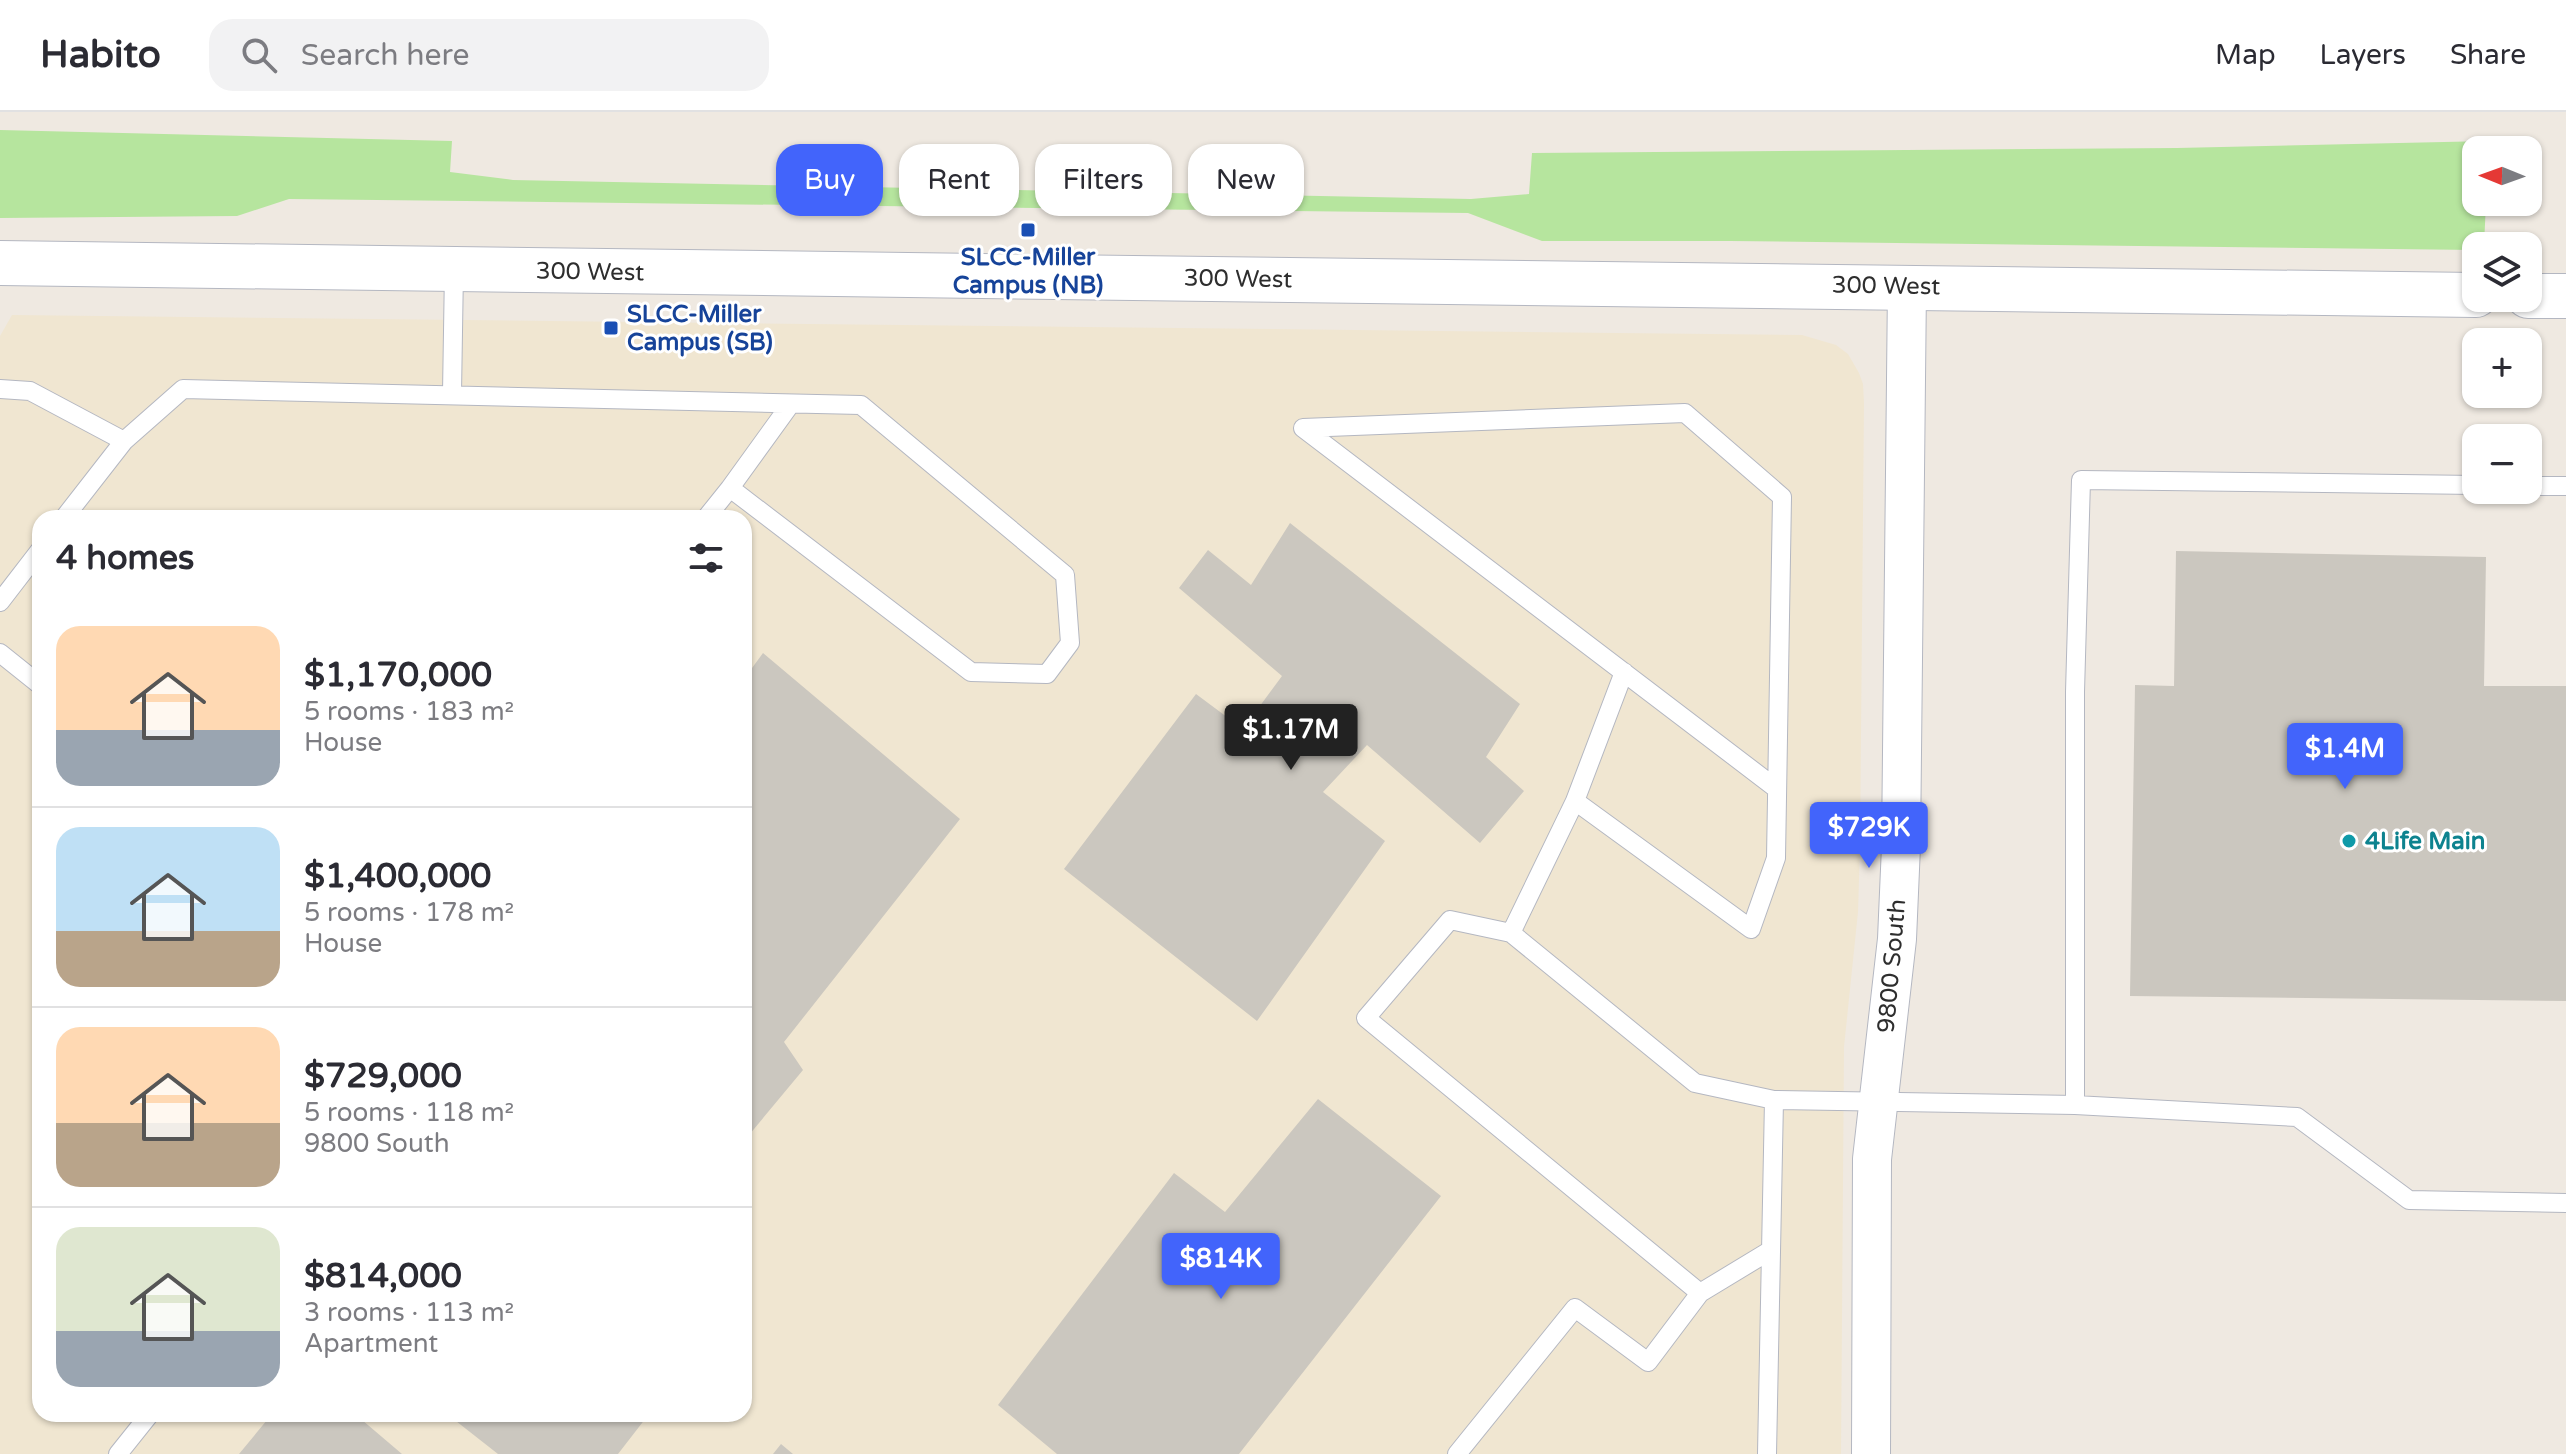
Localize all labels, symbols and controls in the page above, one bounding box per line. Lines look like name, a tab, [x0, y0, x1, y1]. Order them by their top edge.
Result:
search box	[209, 19, 769, 91]
text: Habito	[40, 32, 161, 78]
icon: search	[237, 33, 281, 77]
text: Search here	[301, 37, 470, 74]
text: Map	[2215, 38, 2276, 72]
text: Layers	[2320, 38, 2406, 72]
text: Share	[2450, 38, 2526, 72]
north arrow	[2462, 136, 2542, 216]
map controls	[2462, 136, 2542, 504]
chip: Buy	[776, 144, 883, 216]
chip: Rent	[899, 144, 1019, 216]
chip: Filters	[1035, 144, 1172, 216]
chip: New	[1188, 144, 1304, 216]
marker: SLCC-Miller Campus (NB)	[1019, 221, 1037, 239]
button: layers	[2462, 232, 2542, 312]
place label: SLCC-Miller Campus (NB)	[953, 243, 1103, 300]
street label: 300 West	[535, 257, 645, 287]
street label: 300 West	[1183, 264, 1293, 294]
street label: 300 West	[1831, 271, 1941, 301]
place label: SLCC-Miller Campus (SB)	[627, 300, 773, 357]
marker: SLCC-Miller Campus (SB)	[602, 319, 620, 337]
button: +	[2462, 328, 2542, 408]
button: −	[2462, 424, 2542, 504]
icon: filters	[684, 536, 728, 580]
text: 4 homes	[56, 538, 194, 579]
text: $1,170,000	[304, 655, 492, 696]
icon: home	[120, 658, 216, 754]
text: 5 rooms · 183 m²	[304, 696, 514, 727]
pin: $1.17M	[1226, 704, 1356, 772]
text: $1.17M	[1243, 714, 1339, 745]
pin: $1.4M	[2289, 723, 2401, 791]
text: House	[304, 727, 382, 758]
text: $1.4M	[2305, 733, 2385, 764]
pin: $729K	[1813, 802, 1925, 870]
text: $729K	[1828, 812, 1910, 843]
place label: 4Life Main	[2365, 827, 2485, 856]
marker: 4Life Main	[2340, 832, 2358, 850]
text: $1,400,000	[304, 856, 491, 897]
icon: home	[120, 859, 216, 955]
text: 5 rooms · 178 m²	[304, 897, 514, 928]
street label: 9800 South	[1872, 898, 1912, 1034]
text: House	[304, 928, 382, 959]
text: $729,000	[304, 1056, 462, 1097]
icon: home	[120, 1059, 216, 1155]
text: 5 rooms · 118 m²	[304, 1097, 514, 1128]
text: 9800 South	[304, 1128, 450, 1159]
pin: $814K	[1165, 1233, 1277, 1301]
text: $814K	[1180, 1243, 1262, 1274]
text: $814,000	[304, 1256, 462, 1297]
icon: home	[120, 1259, 216, 1355]
text: 3 rooms · 113 m²	[304, 1297, 514, 1328]
text: Apartment	[304, 1328, 438, 1359]

